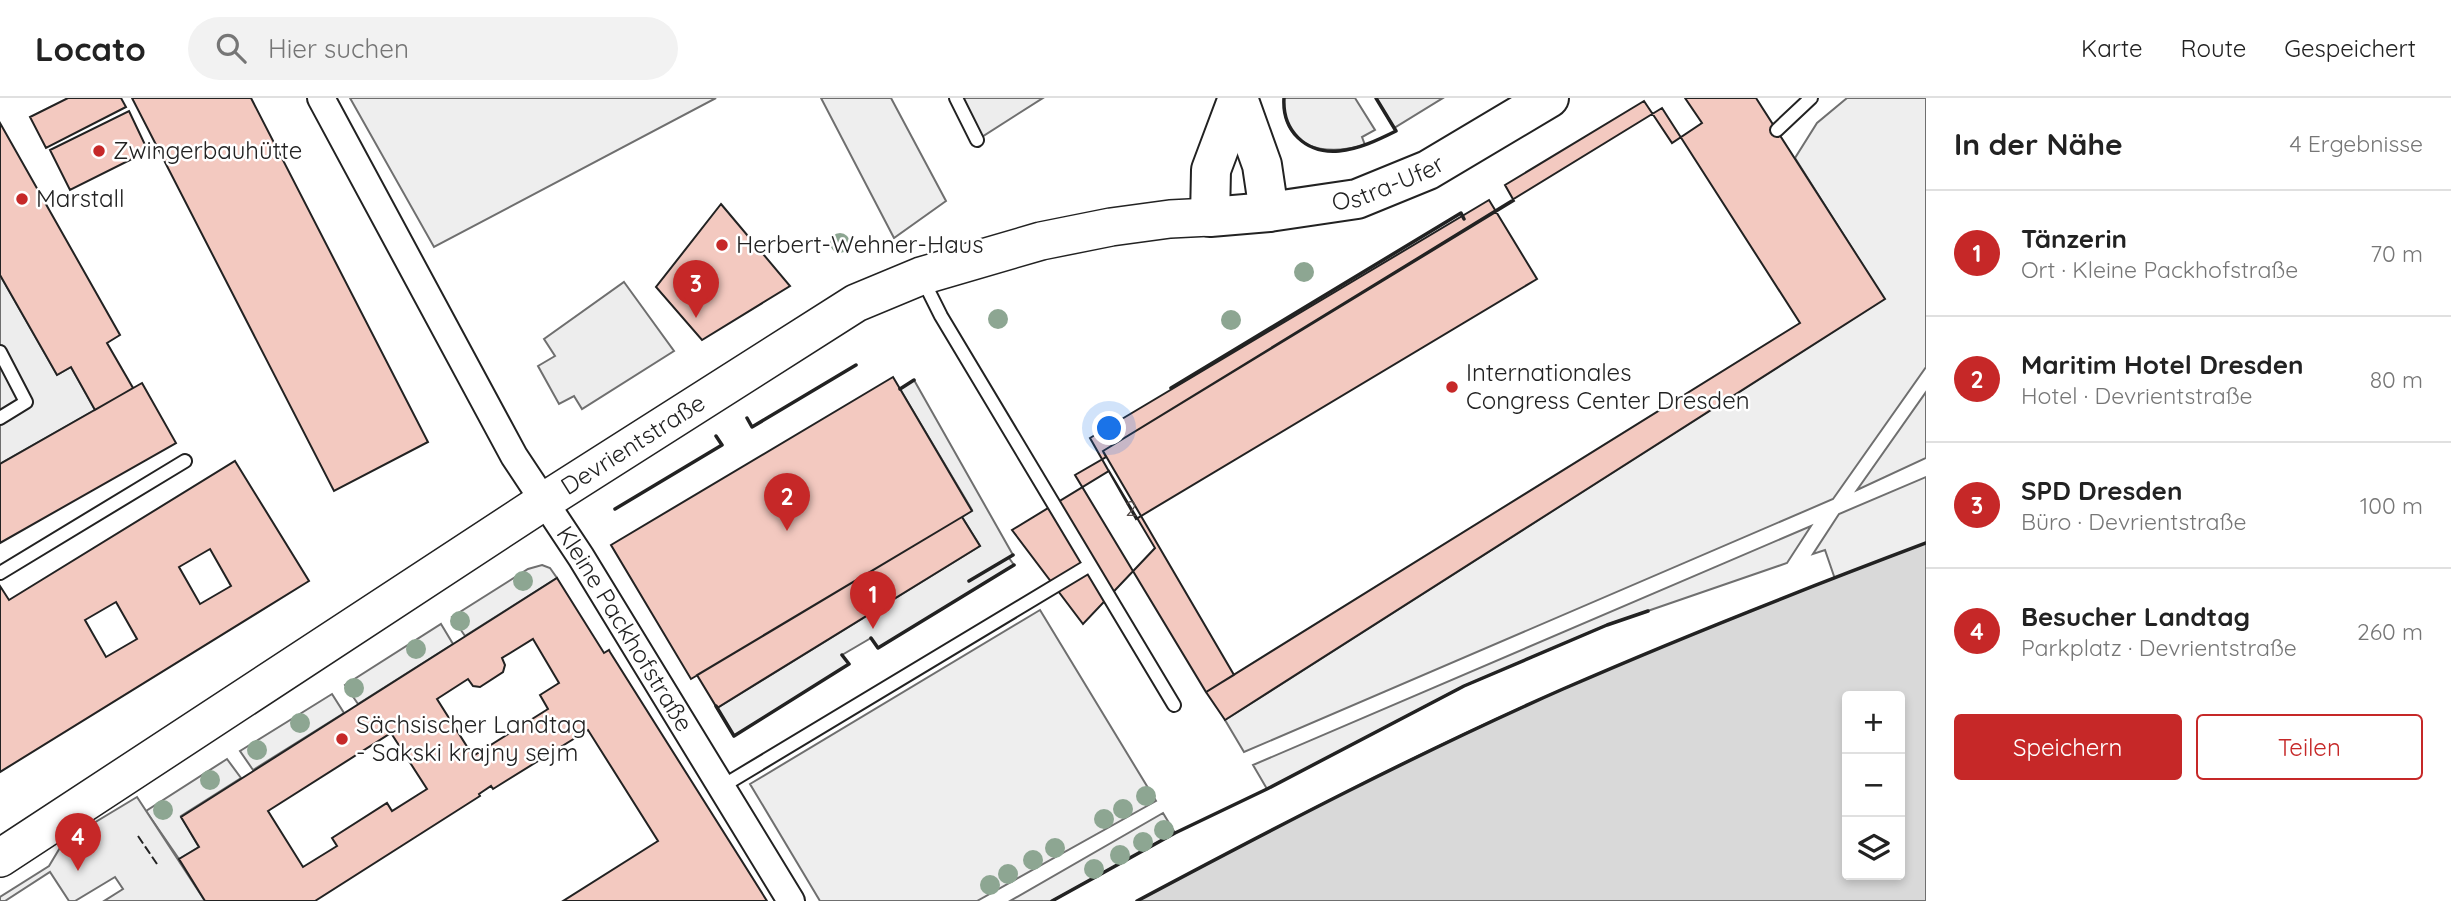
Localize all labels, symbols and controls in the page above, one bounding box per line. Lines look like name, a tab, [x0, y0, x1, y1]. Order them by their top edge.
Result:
search box	[188, 17, 678, 80]
text: Locato	[35, 28, 146, 69]
icon: search	[212, 29, 250, 67]
text: Hier suchen	[268, 32, 409, 65]
text: Karte	[2081, 33, 2143, 63]
text: Route	[2181, 33, 2246, 63]
text: Gespeichert	[2284, 33, 2416, 63]
text: In der Nähe	[1954, 125, 2123, 163]
text: 4 Ergebnisse	[2289, 129, 2423, 158]
place label: Zwingerbauhütte	[113, 135, 302, 165]
marker: Zwingerbauhütte	[91, 143, 107, 159]
street label: Ostra-Ufer	[1330, 148, 1449, 217]
place label: Marstall	[36, 183, 125, 213]
marker: Marstall	[14, 191, 30, 207]
text: Tänzerin	[2021, 222, 2127, 255]
place label: Herbert-Wehner-Haus	[736, 229, 983, 259]
marker: Herbert-Wehner-Haus	[714, 237, 730, 253]
text: 1	[1973, 239, 1981, 268]
text: 70 m	[2370, 239, 2423, 268]
text: Ort · Kleine Packhofstraße	[2021, 255, 2298, 284]
pin: 3	[673, 260, 719, 318]
text: Maritim Hotel Dresden	[2021, 348, 2303, 381]
place label: Internationales Congress Center Dresden	[1466, 357, 1750, 415]
text: 2	[1970, 365, 1984, 394]
text: 80 m	[2370, 365, 2423, 394]
marker: Internationales Congress Center Dresden	[1444, 379, 1460, 395]
text: Hotel · Devrientstraße	[2021, 381, 2253, 410]
street label: Devrientstraße	[555, 387, 710, 501]
your location	[1092, 411, 1126, 445]
pin: 2	[764, 473, 810, 531]
text: SPD Dresden	[2021, 474, 2182, 507]
text: 3	[1971, 491, 1983, 520]
text: 100 m	[2360, 491, 2423, 520]
house number: 2	[1125, 495, 1137, 521]
text: Büro · Devrientstraße	[2021, 507, 2246, 536]
street label: Kleine Packhofstraße	[551, 520, 700, 737]
pin: 1	[850, 571, 896, 629]
text: Besucher Landtag	[2021, 600, 2250, 633]
text: 4	[1970, 617, 1984, 646]
text: 260 m	[2357, 617, 2423, 646]
text: Parkplatz · Devrientstraße	[2021, 633, 2297, 662]
map controls	[1842, 691, 1905, 880]
button: +	[1842, 691, 1905, 754]
place label: Sächsischer Landtag - Sakski krajny sejm	[356, 709, 587, 767]
button: Speichern	[1954, 714, 2182, 780]
button: Teilen	[2196, 714, 2423, 780]
marker: Sächsischer Landtag - Sakski krajny sejm	[334, 731, 350, 747]
button: −	[1842, 754, 1905, 817]
pin: 4	[55, 813, 101, 871]
button: layers	[1842, 817, 1905, 880]

